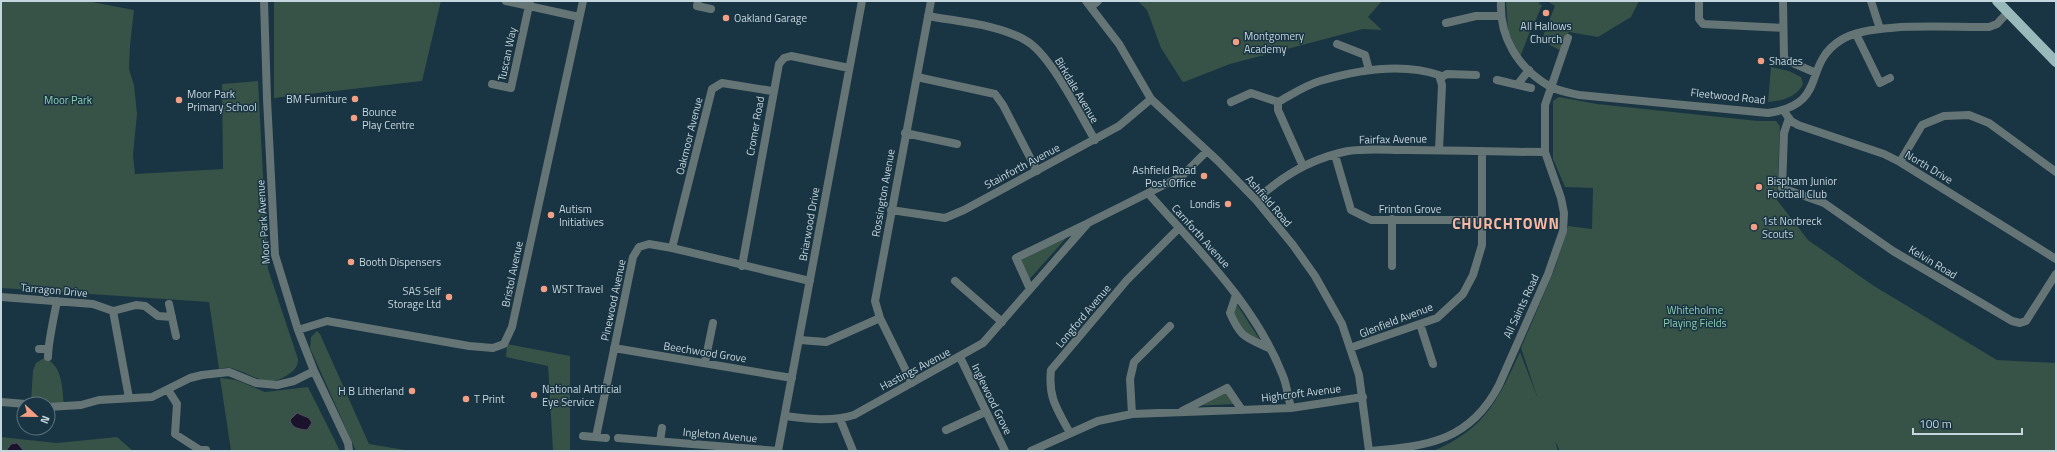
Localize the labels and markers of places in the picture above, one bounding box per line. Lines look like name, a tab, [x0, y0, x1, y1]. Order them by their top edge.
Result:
marker: All Hallows Church	[1541, 8, 1551, 18]
place label: Oakland Garage	[734, 10, 807, 26]
marker: Oakland Garage	[721, 13, 731, 23]
place label: All Hallows Church	[1520, 18, 1572, 47]
place label: Montgomery Academy	[1244, 28, 1305, 57]
marker: Montgomery Academy	[1231, 37, 1241, 47]
place label: Shades	[1769, 53, 1803, 69]
marker: Shades	[1756, 56, 1766, 66]
place label: Moor Park Primary School	[187, 86, 257, 115]
place label: BM Furniture	[286, 91, 347, 107]
marker: BM Furniture	[350, 94, 360, 104]
marker: Moor Park Primary School	[174, 95, 184, 105]
place label: Bounce Play Centre	[362, 104, 415, 133]
marker: Bounce Play Centre	[349, 113, 359, 123]
place label: Ashfield Road Post Office	[1132, 162, 1196, 191]
marker: Ashfield Road Post Office	[1199, 171, 1209, 181]
place label: Bispham Junior Football Club	[1767, 173, 1837, 202]
marker: Bispham Junior Football Club	[1754, 182, 1764, 192]
place label: Londis	[1190, 196, 1220, 212]
marker: Londis	[1223, 199, 1233, 209]
place label: Autism Initiatives	[559, 201, 604, 230]
marker: Autism Initiatives	[546, 210, 556, 220]
place label: 1st Norbreck Scouts	[1762, 213, 1822, 242]
marker: 1st Norbreck Scouts	[1749, 222, 1759, 232]
place label: Booth Dispensers	[359, 254, 441, 270]
marker: Booth Dispensers	[346, 257, 356, 267]
place label: WST Travel	[552, 281, 603, 297]
place label: SAS Self Storage Ltd	[388, 283, 441, 312]
marker: WST Travel	[539, 284, 549, 294]
marker: SAS Self Storage Ltd	[444, 292, 454, 302]
place label: National Artificial Eye Service	[542, 381, 621, 410]
place label: H B Litherland	[338, 383, 404, 399]
marker: H B Litherland	[407, 386, 417, 396]
marker: National Artificial Eye Service	[529, 390, 539, 400]
place label: T Print	[474, 391, 505, 407]
marker: T Print	[461, 394, 471, 404]

